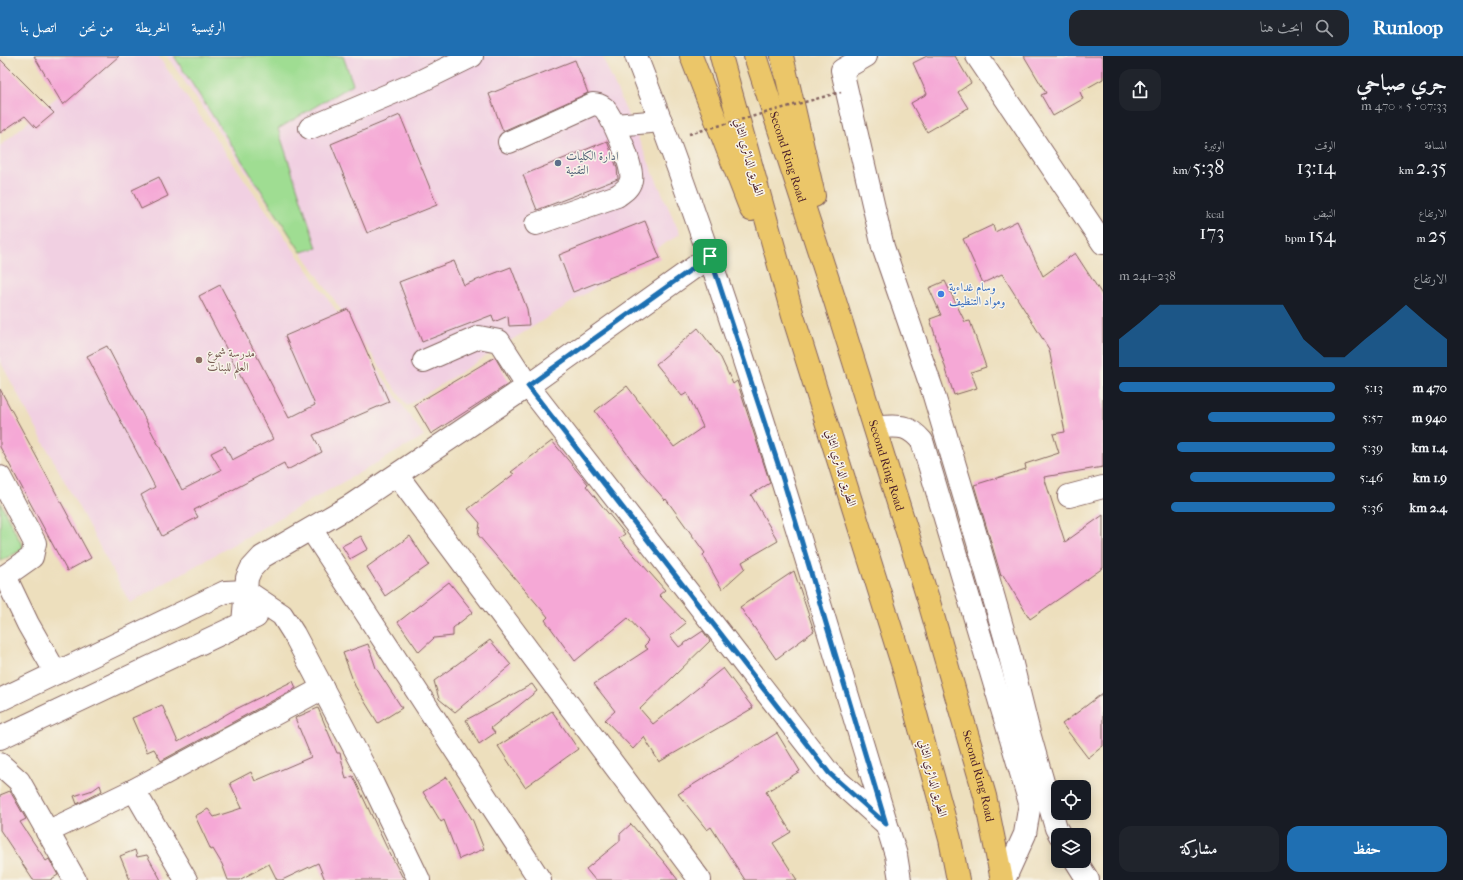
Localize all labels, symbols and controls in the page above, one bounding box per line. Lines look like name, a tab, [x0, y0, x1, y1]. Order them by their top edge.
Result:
search box	[1069, 10, 1349, 46]
icon: search	[1313, 17, 1335, 39]
text: Runloop	[1373, 17, 1443, 39]
text: ابحث هنا	[1260, 18, 1303, 36]
text: اتصل بنا	[20, 19, 57, 36]
text: من نحن	[79, 19, 114, 36]
text: الخريطة	[136, 19, 170, 36]
text: الرئيسية	[192, 19, 225, 36]
button: share	[1119, 69, 1161, 111]
text: جري صباحي	[1356, 70, 1447, 96]
text: 07:33 · 5 × 470 m	[1361, 98, 1447, 113]
street label: Second Ring Road	[767, 110, 809, 204]
street label: الطريق الدائري الثاني	[728, 117, 767, 198]
text: الوتيرة	[1204, 139, 1224, 152]
text: الوقت	[1315, 139, 1336, 152]
text: المسافة	[1425, 139, 1447, 152]
place label: ادارة الكليات التقنية	[566, 149, 619, 177]
text: 5:38	[1193, 156, 1224, 179]
text: 13:14	[1297, 156, 1336, 179]
text: 2.35	[1416, 156, 1447, 179]
marker: ادارة الكليات التقنية	[553, 158, 563, 168]
text: /km	[1173, 164, 1193, 177]
text: km	[1399, 164, 1416, 177]
text: النبض	[1313, 207, 1336, 220]
text: الارتفاع	[1418, 207, 1447, 220]
text: kcal	[1206, 208, 1224, 221]
text: 173	[1199, 221, 1224, 244]
text: 154	[1308, 224, 1336, 247]
text: 25	[1428, 224, 1447, 247]
text: bpm	[1285, 232, 1308, 245]
text: m	[1417, 232, 1428, 245]
pin	[693, 239, 727, 273]
icon: arrive	[699, 245, 721, 267]
text: 238–241 m	[1119, 268, 1176, 283]
text: الارتفاع	[1413, 271, 1447, 286]
place label: وسام غداءية ومواد التنظيف	[949, 280, 1006, 309]
marker: وسام غداءية ومواد التنظيف	[936, 289, 946, 299]
place label: مدرسة شموع العلم للبنات	[207, 346, 255, 379]
marker: مدرسة شموع العلم للبنات	[194, 355, 204, 365]
text: 5:13	[1364, 380, 1383, 395]
text: 470 m	[1413, 380, 1447, 395]
text: 5:57	[1362, 410, 1383, 425]
text: 940 m	[1412, 410, 1447, 425]
street label: Second Ring Road	[866, 418, 907, 513]
street label: الطريق الدائري الثاني	[820, 428, 859, 509]
text: 5:39	[1362, 440, 1383, 455]
text: 1.4 km	[1412, 440, 1447, 455]
text: 5:46	[1360, 470, 1383, 485]
text: 1.9 km	[1413, 470, 1447, 485]
text: 5:36	[1362, 500, 1383, 515]
text: 2.4 km	[1409, 500, 1447, 515]
street label: Second Ring Road	[959, 729, 997, 824]
street label: الطريق الدائري الثاني	[913, 738, 950, 819]
map controls	[1051, 780, 1091, 868]
button: locate	[1051, 780, 1091, 820]
button: مشاركة	[1119, 826, 1279, 872]
button: حفظ	[1287, 826, 1447, 872]
button: layers	[1051, 828, 1091, 868]

